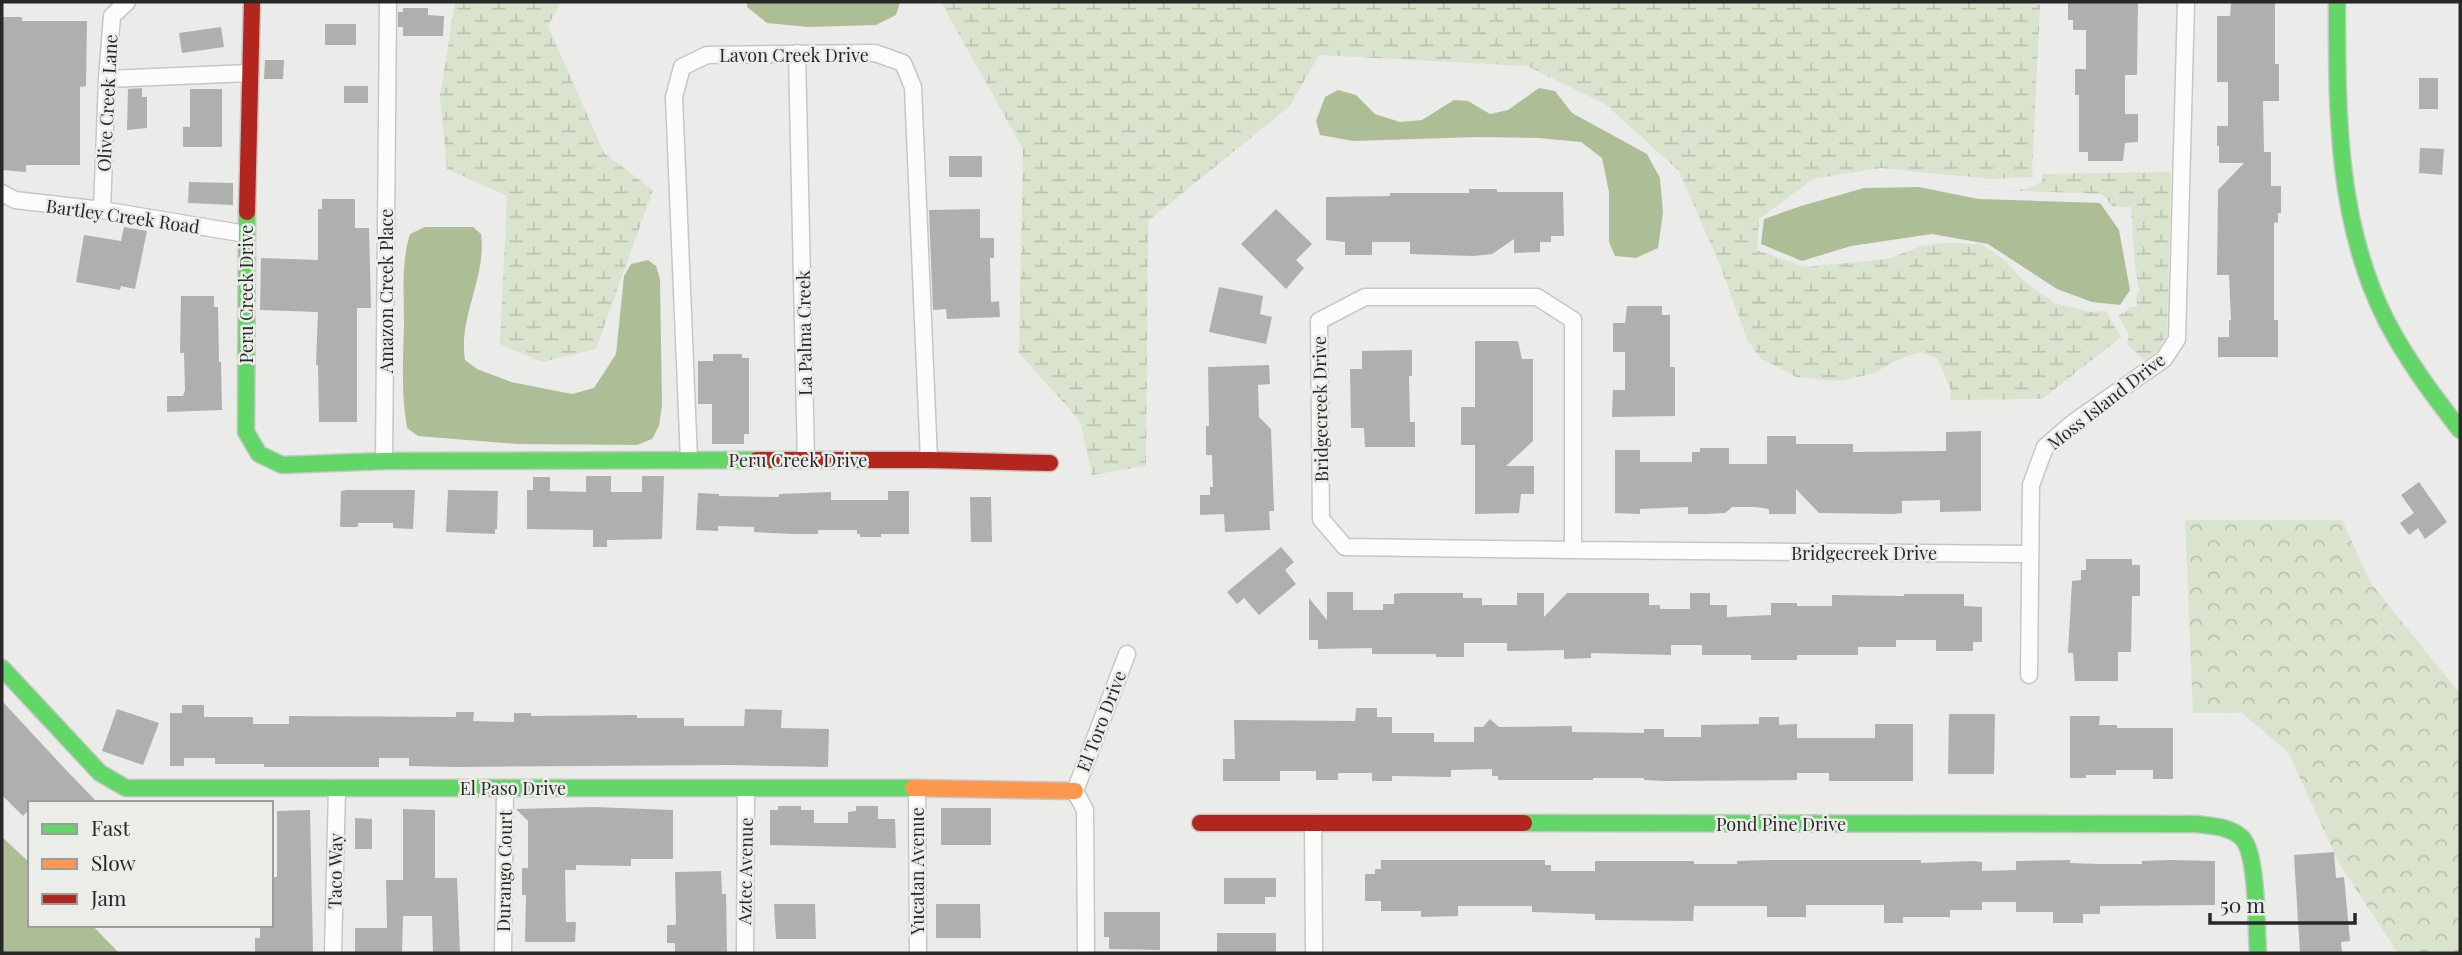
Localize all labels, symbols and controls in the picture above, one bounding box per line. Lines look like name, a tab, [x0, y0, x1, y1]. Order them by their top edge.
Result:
street label: Olive Creek Lane	[91, 34, 123, 172]
street label: Lavon Creek Drive	[719, 43, 869, 67]
street label: Bartley Creek Road	[45, 193, 202, 239]
street label: Amazon Creek Place	[374, 209, 398, 374]
street label: Peru Creek Drive	[234, 225, 258, 363]
street label: La Palma Creek	[791, 270, 817, 396]
street label: Bridgecreek Drive	[1307, 336, 1333, 482]
street label: Moss Island Drive	[2042, 347, 2170, 455]
street label: Peru Creek Drive	[729, 448, 867, 472]
street label: Bridgecreek Drive	[1791, 541, 1937, 565]
street label: El Toro Drive	[1071, 667, 1131, 775]
street label: El Paso Drive	[460, 776, 566, 800]
legend	[28, 801, 273, 927]
street label: Yucatan Avenue	[905, 807, 929, 936]
street label: Durango Court	[491, 809, 517, 932]
street label: Pond Pine Drive	[1716, 812, 1846, 836]
text: Fast	[91, 813, 130, 841]
street label: Aztec Avenue	[732, 817, 758, 926]
street label: Taco Way	[322, 833, 348, 909]
text: Slow	[91, 848, 136, 876]
scale bar	[2210, 881, 2355, 925]
text: Jam	[90, 883, 127, 911]
text: 50 m	[2220, 890, 2266, 918]

